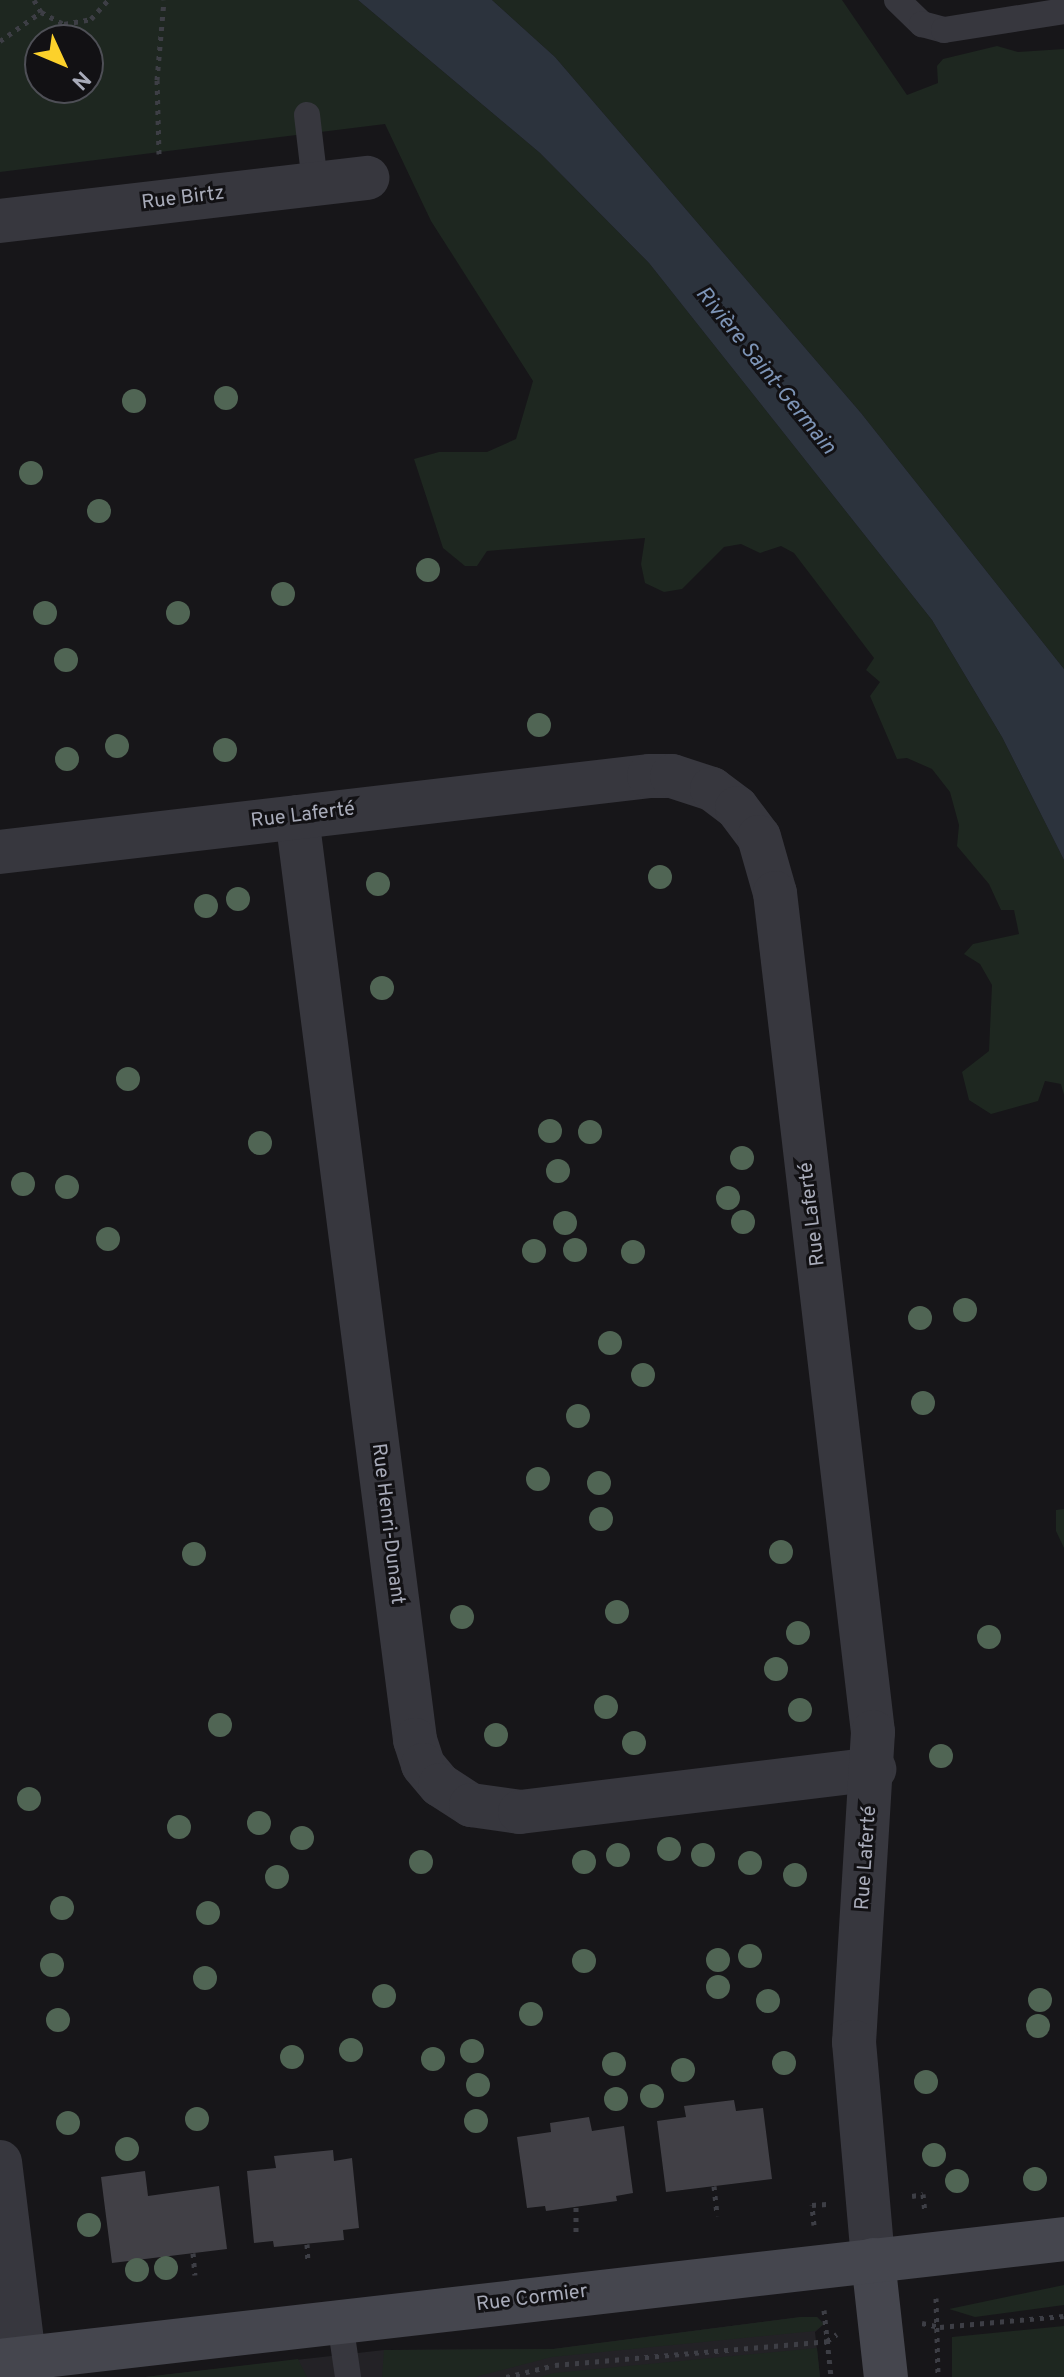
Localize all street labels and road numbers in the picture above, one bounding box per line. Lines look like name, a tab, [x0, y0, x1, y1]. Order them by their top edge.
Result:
street label: Rue Birtz	[140, 182, 226, 216]
street label: Rue Laferté	[250, 798, 356, 834]
street label: Rue Laferté	[795, 1161, 831, 1267]
street label: Rue Henri-Dunant	[365, 1442, 409, 1606]
street label: Rue Laferté	[851, 1805, 883, 1911]
street label: Rue Cormier	[475, 2280, 589, 2318]

